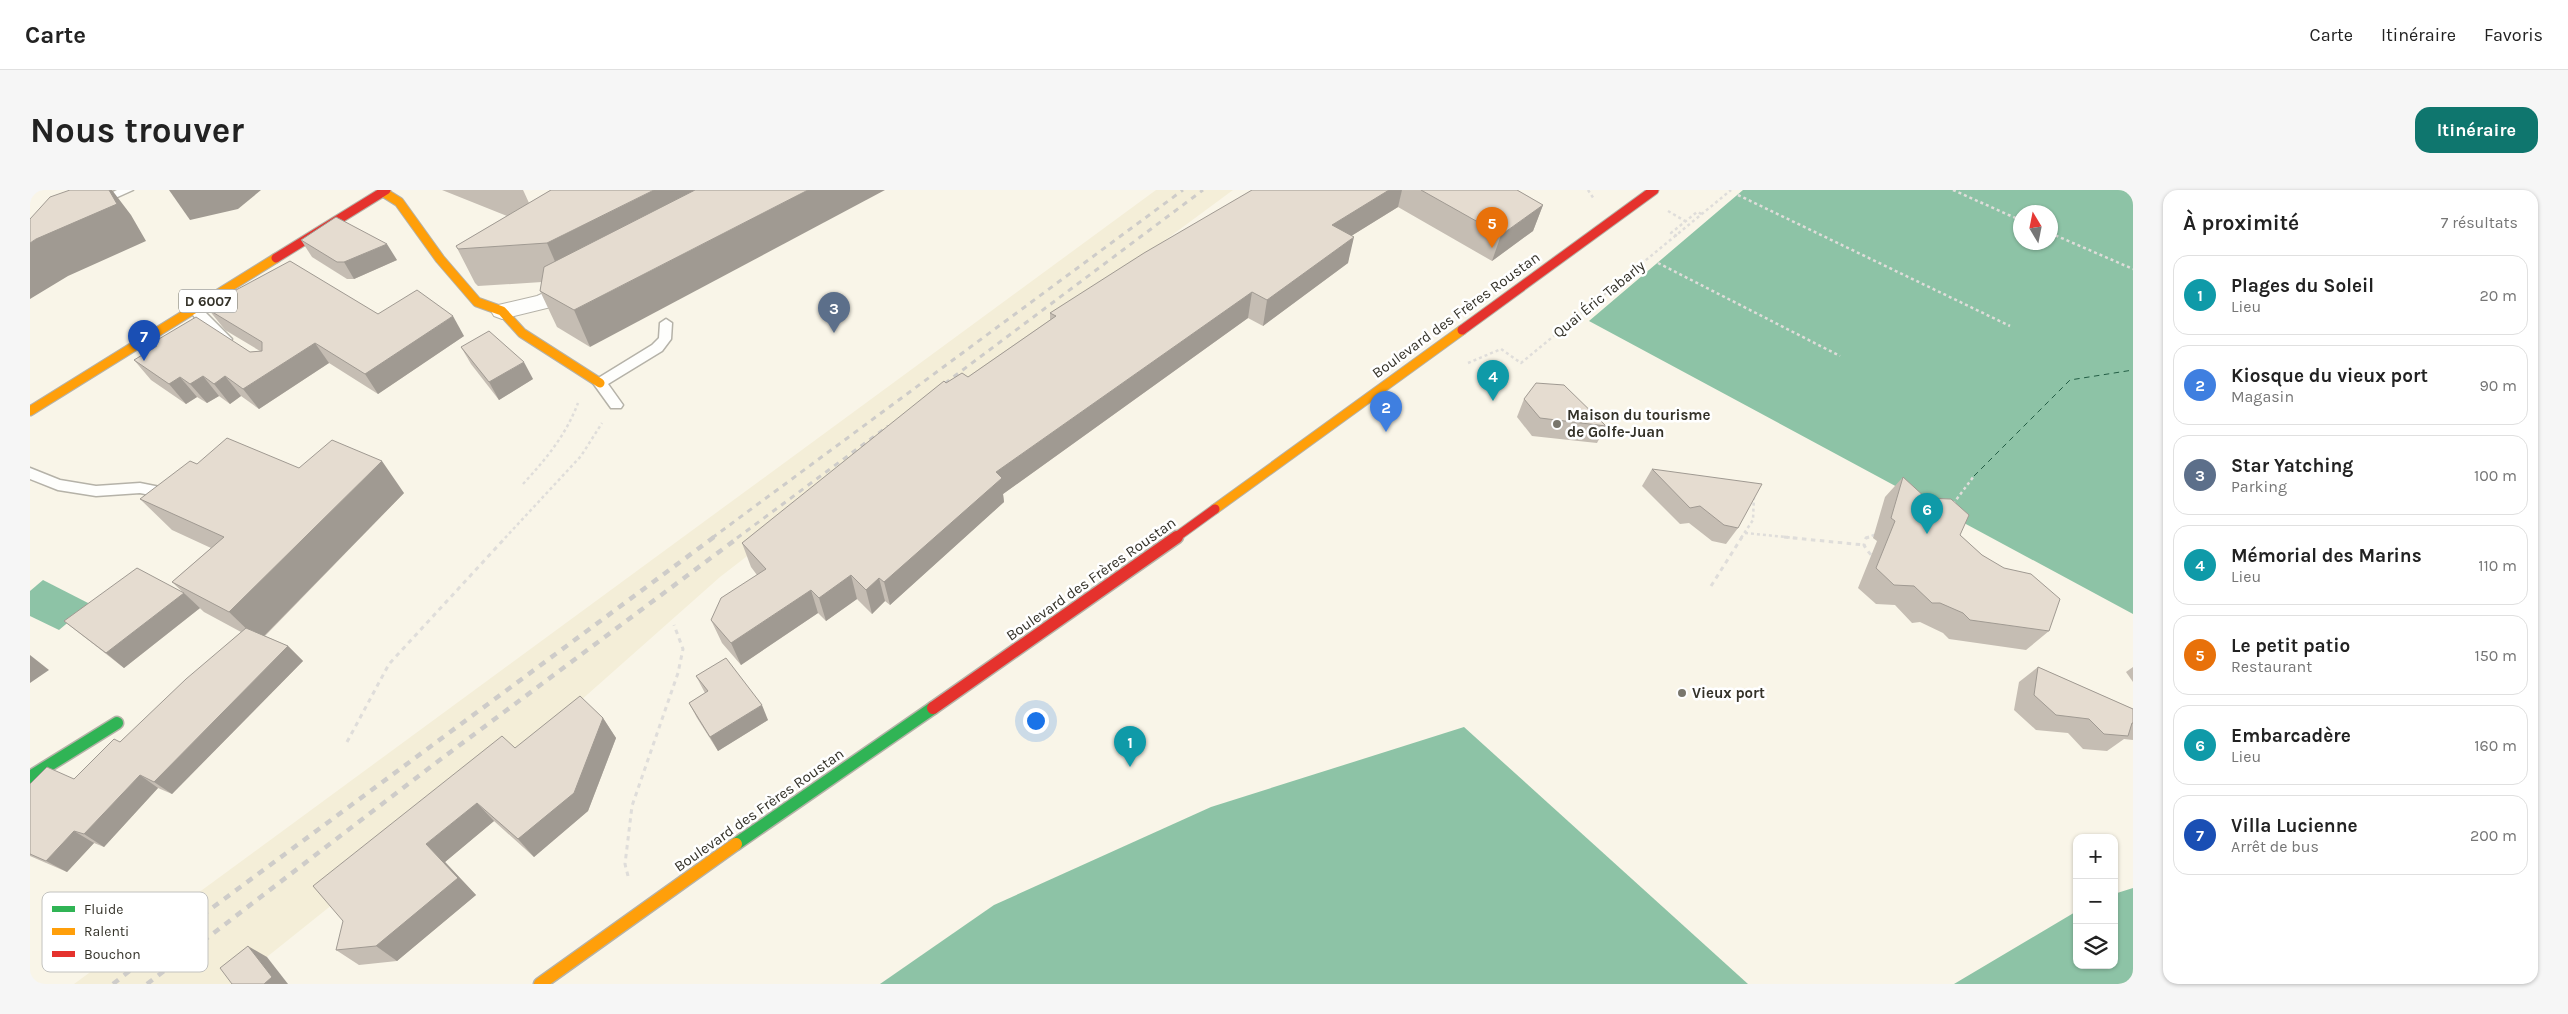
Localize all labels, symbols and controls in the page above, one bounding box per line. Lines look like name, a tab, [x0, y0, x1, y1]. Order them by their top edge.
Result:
text: Carte	[25, 21, 86, 49]
text: Carte	[2310, 24, 2353, 46]
text: Itinéraire	[2381, 24, 2456, 46]
text: Favoris	[2484, 24, 2543, 46]
button: Itinéraire	[2415, 107, 2538, 153]
text: Nous trouver	[30, 110, 244, 151]
north arrow	[2013, 205, 2058, 250]
pin: 5	[1476, 207, 1508, 248]
text: À proximité	[2183, 211, 2299, 235]
text: 7 résultats	[2441, 213, 2518, 232]
street label: Boulevard des Frères Roustan	[1369, 248, 1543, 382]
street label: Quai Éric Tabarly	[1549, 256, 1649, 342]
text: Plages du Soleil	[2231, 275, 2374, 297]
text: 1	[2197, 286, 2203, 305]
text: 20 m	[2479, 286, 2517, 305]
road number: D 6007	[179, 290, 237, 312]
pin: 3	[818, 292, 850, 333]
text: Lieu	[2231, 297, 2261, 316]
pin: 7	[128, 320, 160, 361]
pin: 4	[1477, 360, 1509, 401]
text: Kiosque du vieux port	[2231, 365, 2428, 387]
text: 2	[2195, 376, 2205, 395]
text: 90 m	[2479, 376, 2517, 395]
text: Magasin	[2231, 387, 2294, 406]
pin: 2	[1370, 391, 1402, 432]
place label: Maison du tourisme de Golfe-Juan	[1567, 406, 1711, 441]
marker: Maison du tourisme de Golfe-Juan	[1551, 418, 1563, 430]
text: Star Yatching	[2231, 455, 2353, 477]
text: 3	[2195, 466, 2205, 485]
text: 100 m	[2474, 466, 2517, 485]
text: Parking	[2231, 477, 2287, 496]
pin: 6	[1911, 493, 1943, 534]
street label: Boulevard des Frères Roustan	[1003, 513, 1179, 645]
text: Mémorial des Marins	[2231, 545, 2422, 567]
text: 4	[2195, 556, 2205, 575]
text: 110 m	[2478, 556, 2517, 575]
text: Lieu	[2231, 567, 2261, 586]
text: Le petit patio	[2231, 635, 2350, 657]
text: 5	[2195, 646, 2205, 665]
text: 150 m	[2474, 646, 2517, 665]
text: Restaurant	[2231, 657, 2312, 676]
place label: Vieux port	[1692, 684, 1765, 702]
marker: Vieux port	[1676, 687, 1688, 699]
your location	[1023, 708, 1049, 734]
text: Embarcadère	[2231, 725, 2351, 747]
pin: 1	[1114, 726, 1146, 767]
text: 6	[2195, 736, 2205, 755]
text: 160 m	[2474, 736, 2517, 755]
street label: Boulevard des Frères Roustan	[671, 744, 847, 876]
text: Lieu	[2231, 747, 2261, 766]
text: Villa Lucienne	[2231, 815, 2358, 837]
text: 7	[2196, 826, 2204, 845]
text: 200 m	[2470, 826, 2517, 845]
map controls	[2073, 834, 2118, 969]
button: +	[2073, 834, 2118, 879]
text: Arrêt de bus	[2231, 837, 2319, 856]
button: −	[2073, 879, 2118, 924]
legend	[42, 892, 208, 972]
text: Fluide	[84, 901, 123, 918]
text: Ralenti	[84, 923, 129, 940]
button: layers	[2073, 924, 2118, 969]
text: Bouchon	[84, 946, 141, 963]

